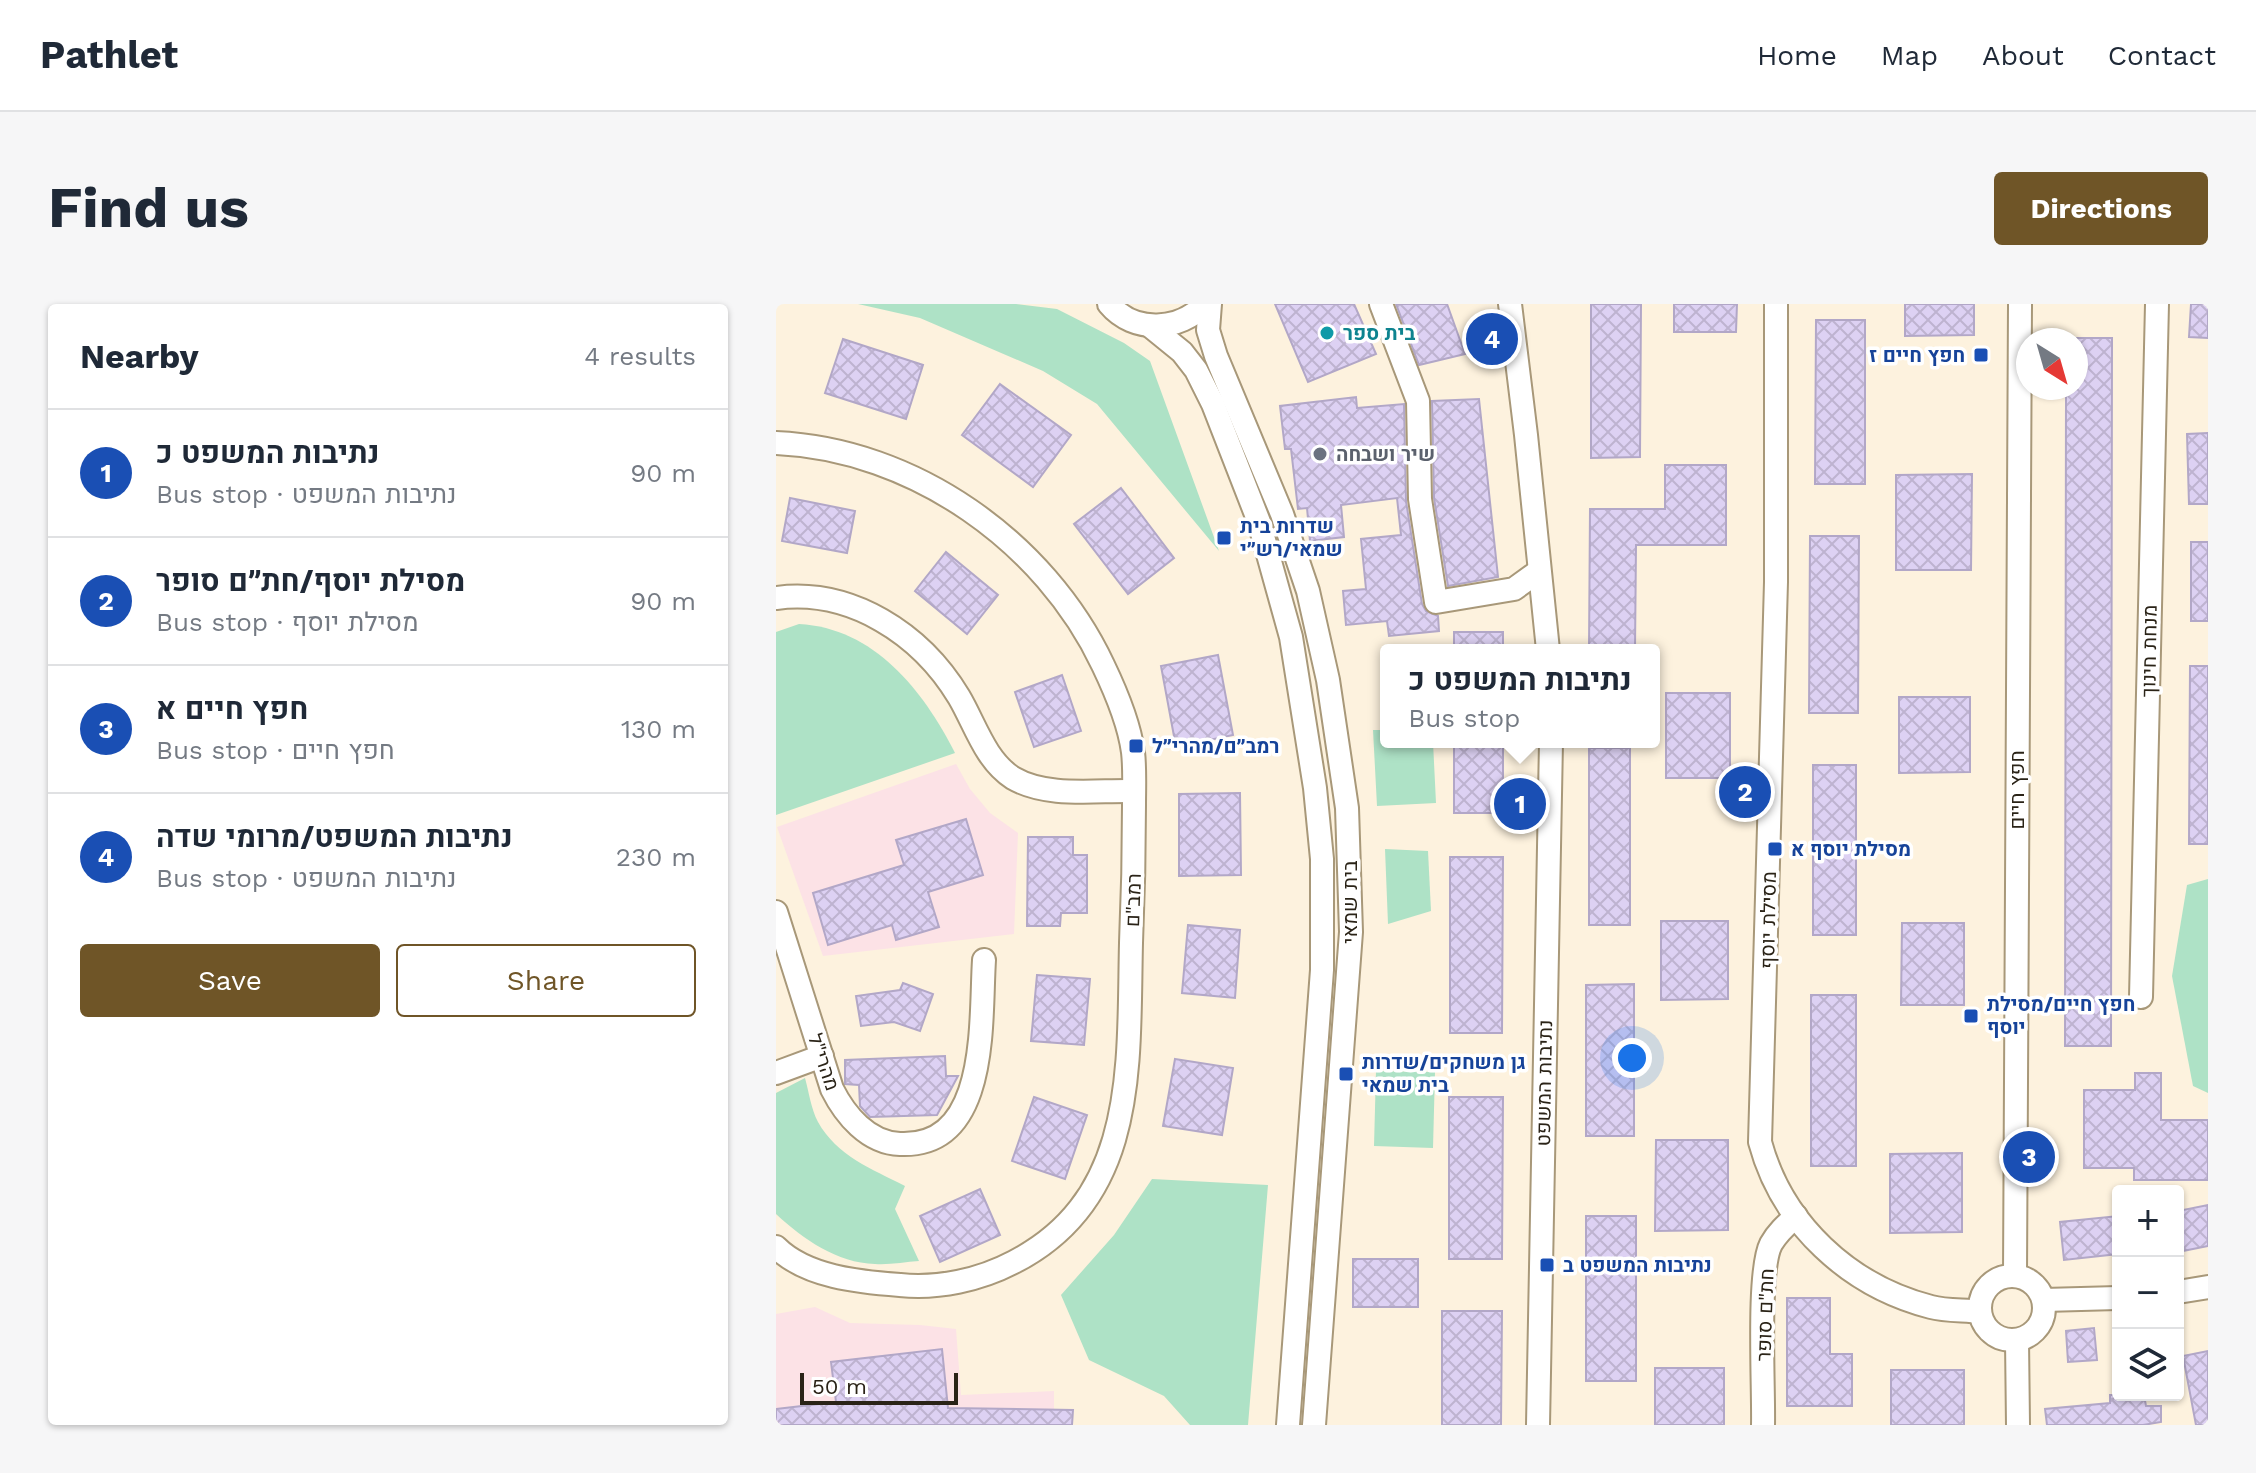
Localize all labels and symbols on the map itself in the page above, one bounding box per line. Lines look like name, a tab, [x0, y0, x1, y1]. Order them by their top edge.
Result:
pin: 4	[1466, 309, 1518, 369]
place label: בית ספר	[1343, 321, 1415, 345]
marker: בית ספר	[1318, 324, 1336, 342]
north arrow	[2016, 328, 2088, 400]
place label: חפץ חיים ז	[1869, 343, 1965, 367]
marker: חפץ חיים ז	[1972, 346, 1990, 364]
place label: שיר ושבחה	[1336, 442, 1435, 466]
marker: שיר ושבחה	[1311, 445, 1329, 463]
place label: שדרות בית שמאי/רש״י	[1240, 514, 1343, 561]
marker: שדרות בית שמאי/רש״י	[1215, 529, 1233, 547]
street label: מנחת חינוך	[2136, 604, 2162, 698]
place label: רמב״ם/מהרי״ל	[1152, 734, 1279, 758]
marker: רמב״ם/מהרי״ל	[1127, 737, 1145, 755]
street label: חפץ חיים	[2005, 750, 2029, 830]
pin: 2	[1719, 762, 1771, 822]
pin: 1	[1494, 774, 1546, 834]
place label: מסילת יוסף א	[1791, 837, 1911, 861]
marker: מסילת יוסף א	[1766, 840, 1784, 858]
street label: בית שמאי	[1338, 860, 1362, 944]
street label: מסילת יוסף	[1755, 871, 1781, 969]
street label: רמב"ם	[1120, 873, 1146, 927]
place label: חפץ חיים/מסילת יוסף	[1987, 992, 2135, 1039]
marker: חפץ חיים/מסילת יוסף	[1962, 1007, 1980, 1025]
street label: נתיבות המשפט	[1531, 1019, 1557, 1147]
street label: מהרי"ל	[803, 1030, 845, 1094]
your location	[1612, 1038, 1652, 1078]
place label: גן משחקים/שדרות בית שמאי	[1362, 1050, 1526, 1097]
marker: גן משחקים/שדרות בית שמאי	[1337, 1065, 1355, 1083]
pin: 3	[2003, 1127, 2055, 1187]
place label: נתיבות המשפט ב	[1563, 1253, 1712, 1277]
marker: נתיבות המשפט ב	[1538, 1256, 1556, 1274]
street label: חת"ם סופר	[1751, 1268, 1779, 1362]
scale bar	[800, 1369, 958, 1405]

